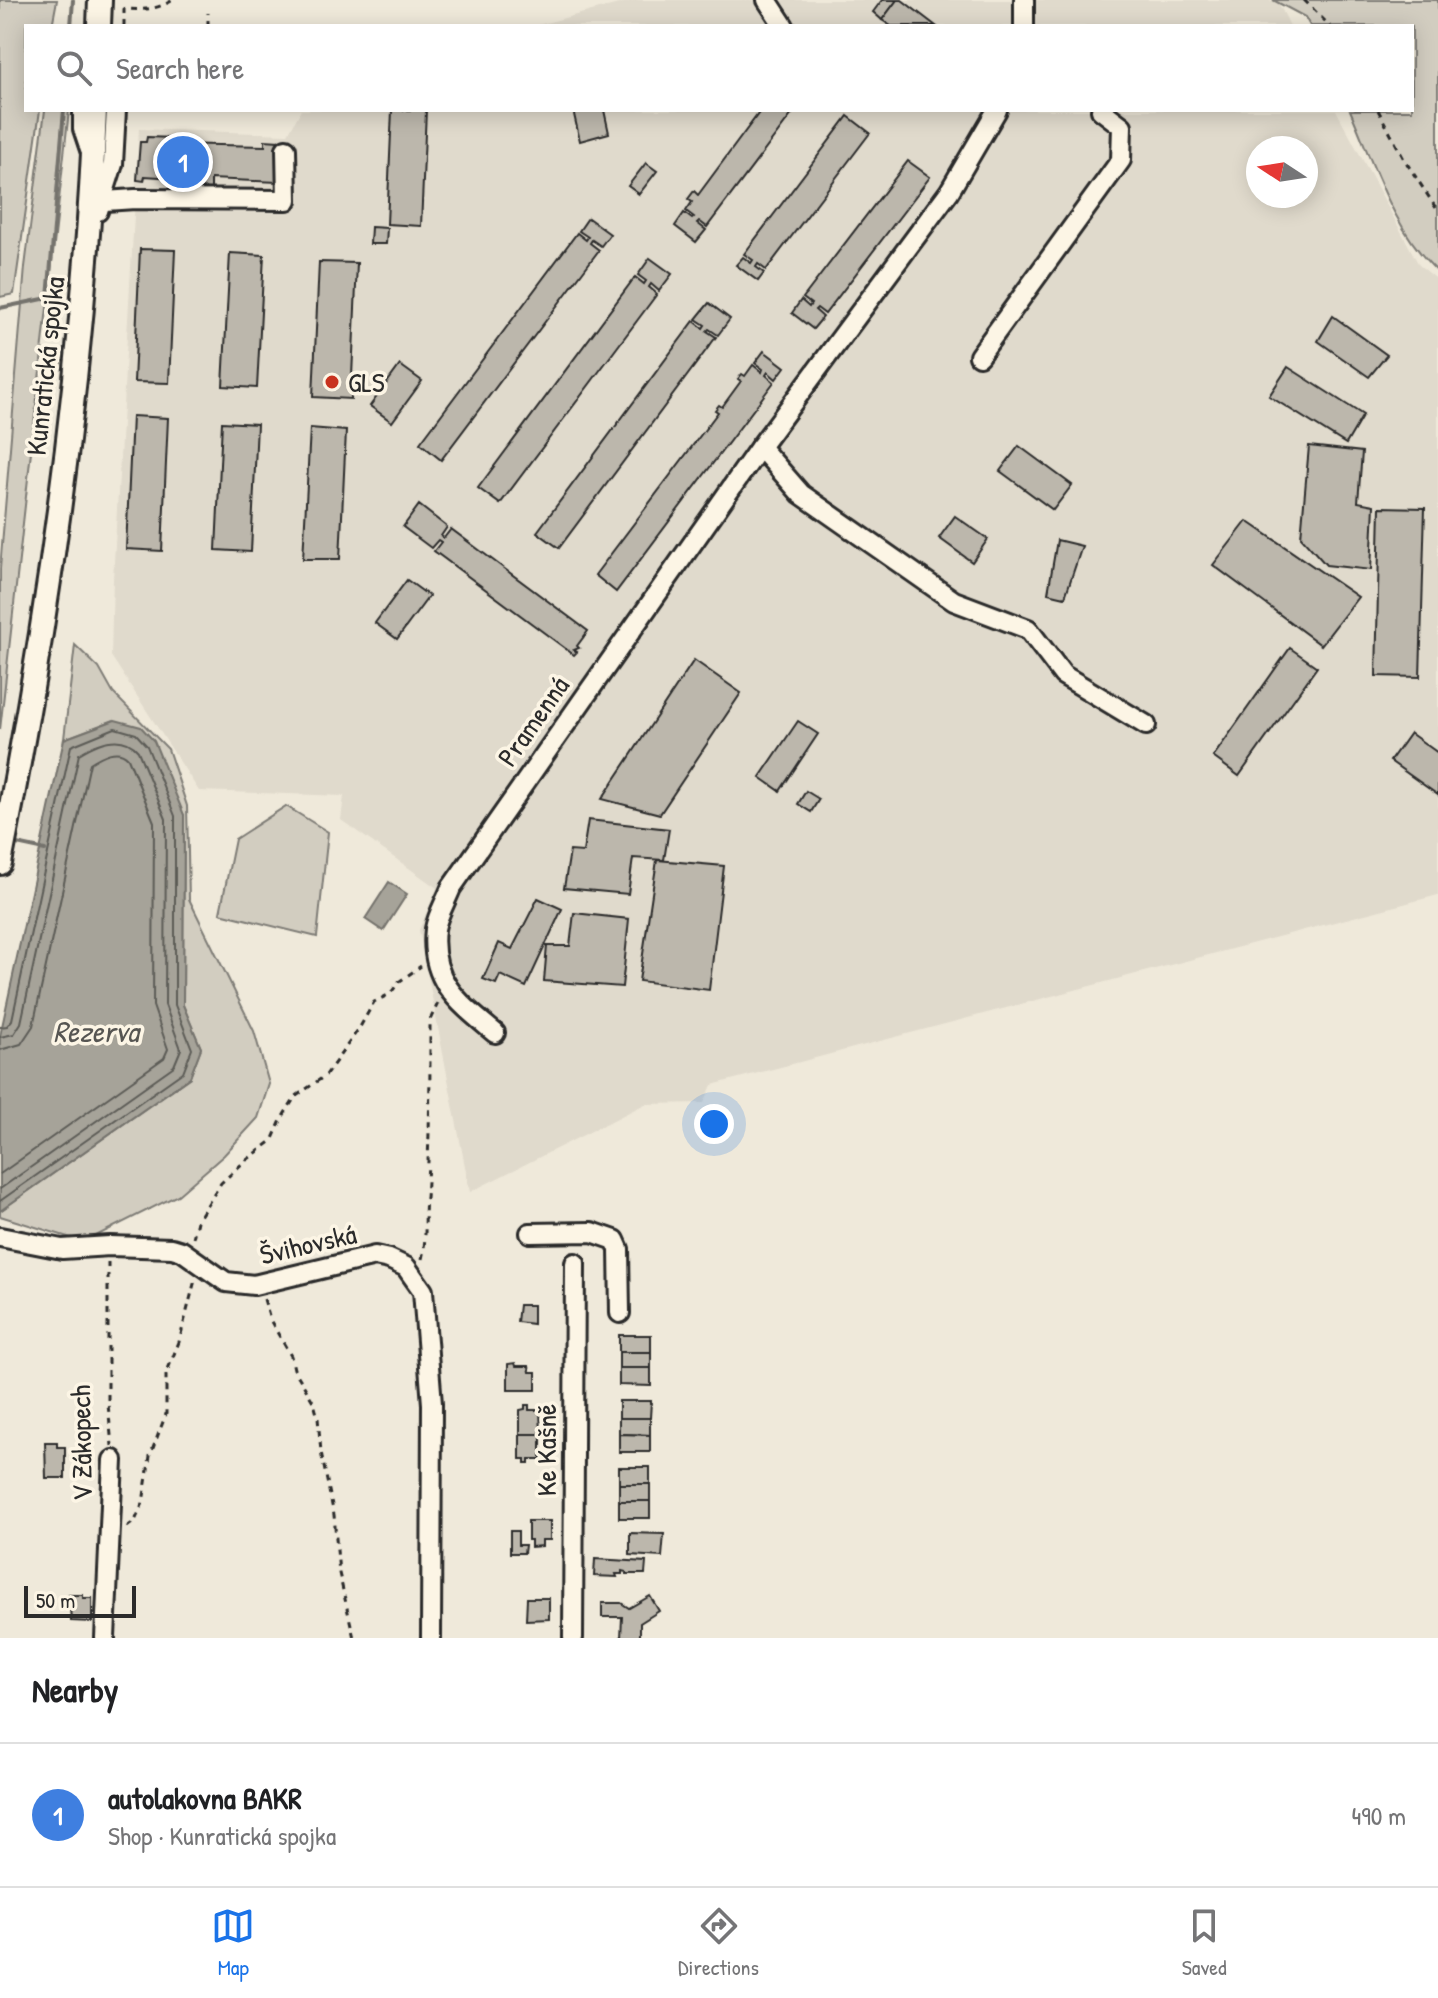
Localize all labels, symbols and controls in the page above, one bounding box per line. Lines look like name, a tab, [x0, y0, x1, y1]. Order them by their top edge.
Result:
search box	[24, 24, 1414, 112]
icon: search	[52, 46, 96, 90]
text: Search here	[116, 48, 244, 88]
pin: 1	[157, 132, 209, 192]
north arrow	[1246, 136, 1318, 208]
street label: Kunratická spojka	[17, 275, 73, 457]
place label: GLS	[348, 363, 385, 401]
marker: GLS	[323, 373, 341, 391]
street label: Pramenná	[488, 668, 578, 774]
water label: Rezerva	[53, 1011, 142, 1051]
your location	[694, 1104, 734, 1144]
street label: Švihovská	[256, 1214, 360, 1274]
street label: V Zákopech	[61, 1384, 101, 1501]
street label: Ke Kašně	[527, 1404, 565, 1496]
scale bar	[24, 1582, 136, 1618]
text: 50 m	[36, 1585, 75, 1615]
text: Nearby	[32, 1667, 118, 1713]
text: autolakovna BAKR	[108, 1778, 302, 1818]
text: 1	[53, 1798, 63, 1833]
text: 490 m	[1351, 1798, 1406, 1833]
text: Shop · Kunratická spojka	[108, 1818, 336, 1853]
tab: Map	[211, 1904, 255, 1982]
tab: Directions	[678, 1904, 759, 1982]
tab: Saved	[1182, 1904, 1227, 1982]

